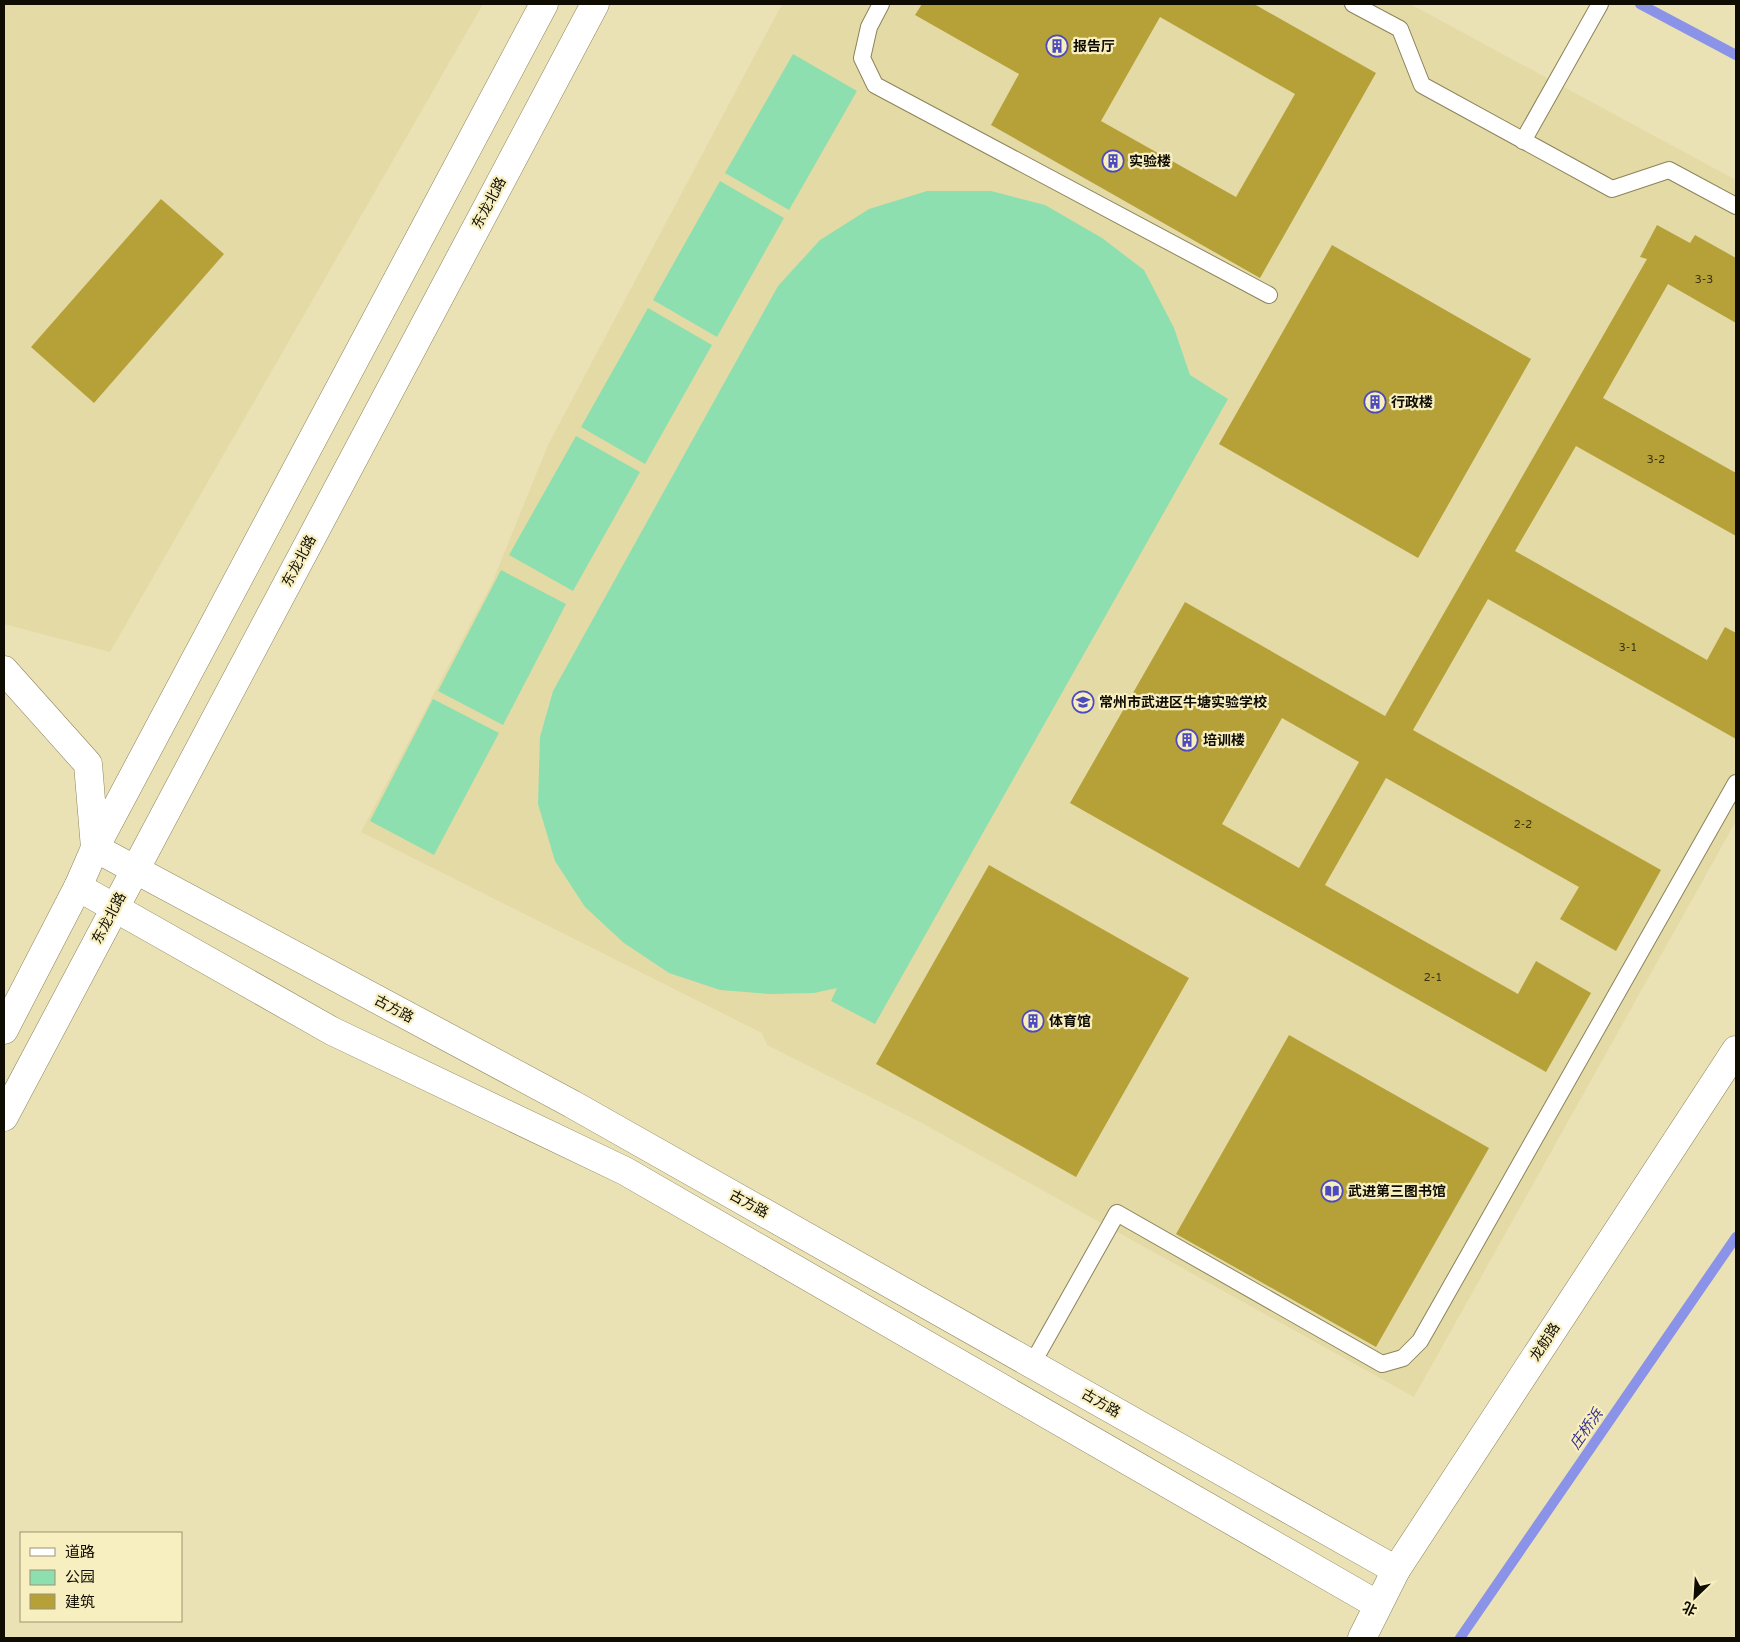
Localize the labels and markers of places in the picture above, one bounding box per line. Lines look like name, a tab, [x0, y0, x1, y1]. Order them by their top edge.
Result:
building icon: 报告厅	[1045, 34, 1069, 58]
place label: 报告厅	[1073, 38, 1115, 55]
building icon: 实验楼	[1101, 149, 1125, 173]
place label: 实验楼	[1129, 153, 1171, 170]
building icon: 行政楼	[1363, 390, 1387, 414]
place label: 行政楼	[1391, 394, 1433, 411]
school or university icon: 常州市武进区牛塘实验学校	[1071, 690, 1095, 714]
place label: 常州市武进区牛塘实验学校	[1099, 694, 1267, 711]
building icon: 培训楼	[1175, 728, 1199, 752]
place label: 培训楼	[1203, 732, 1245, 749]
building icon: 体育馆	[1021, 1009, 1045, 1033]
place label: 体育馆	[1049, 1013, 1091, 1030]
library icon: 武进第三图书馆	[1320, 1179, 1344, 1203]
place label: 武进第三图书馆	[1348, 1183, 1446, 1200]

